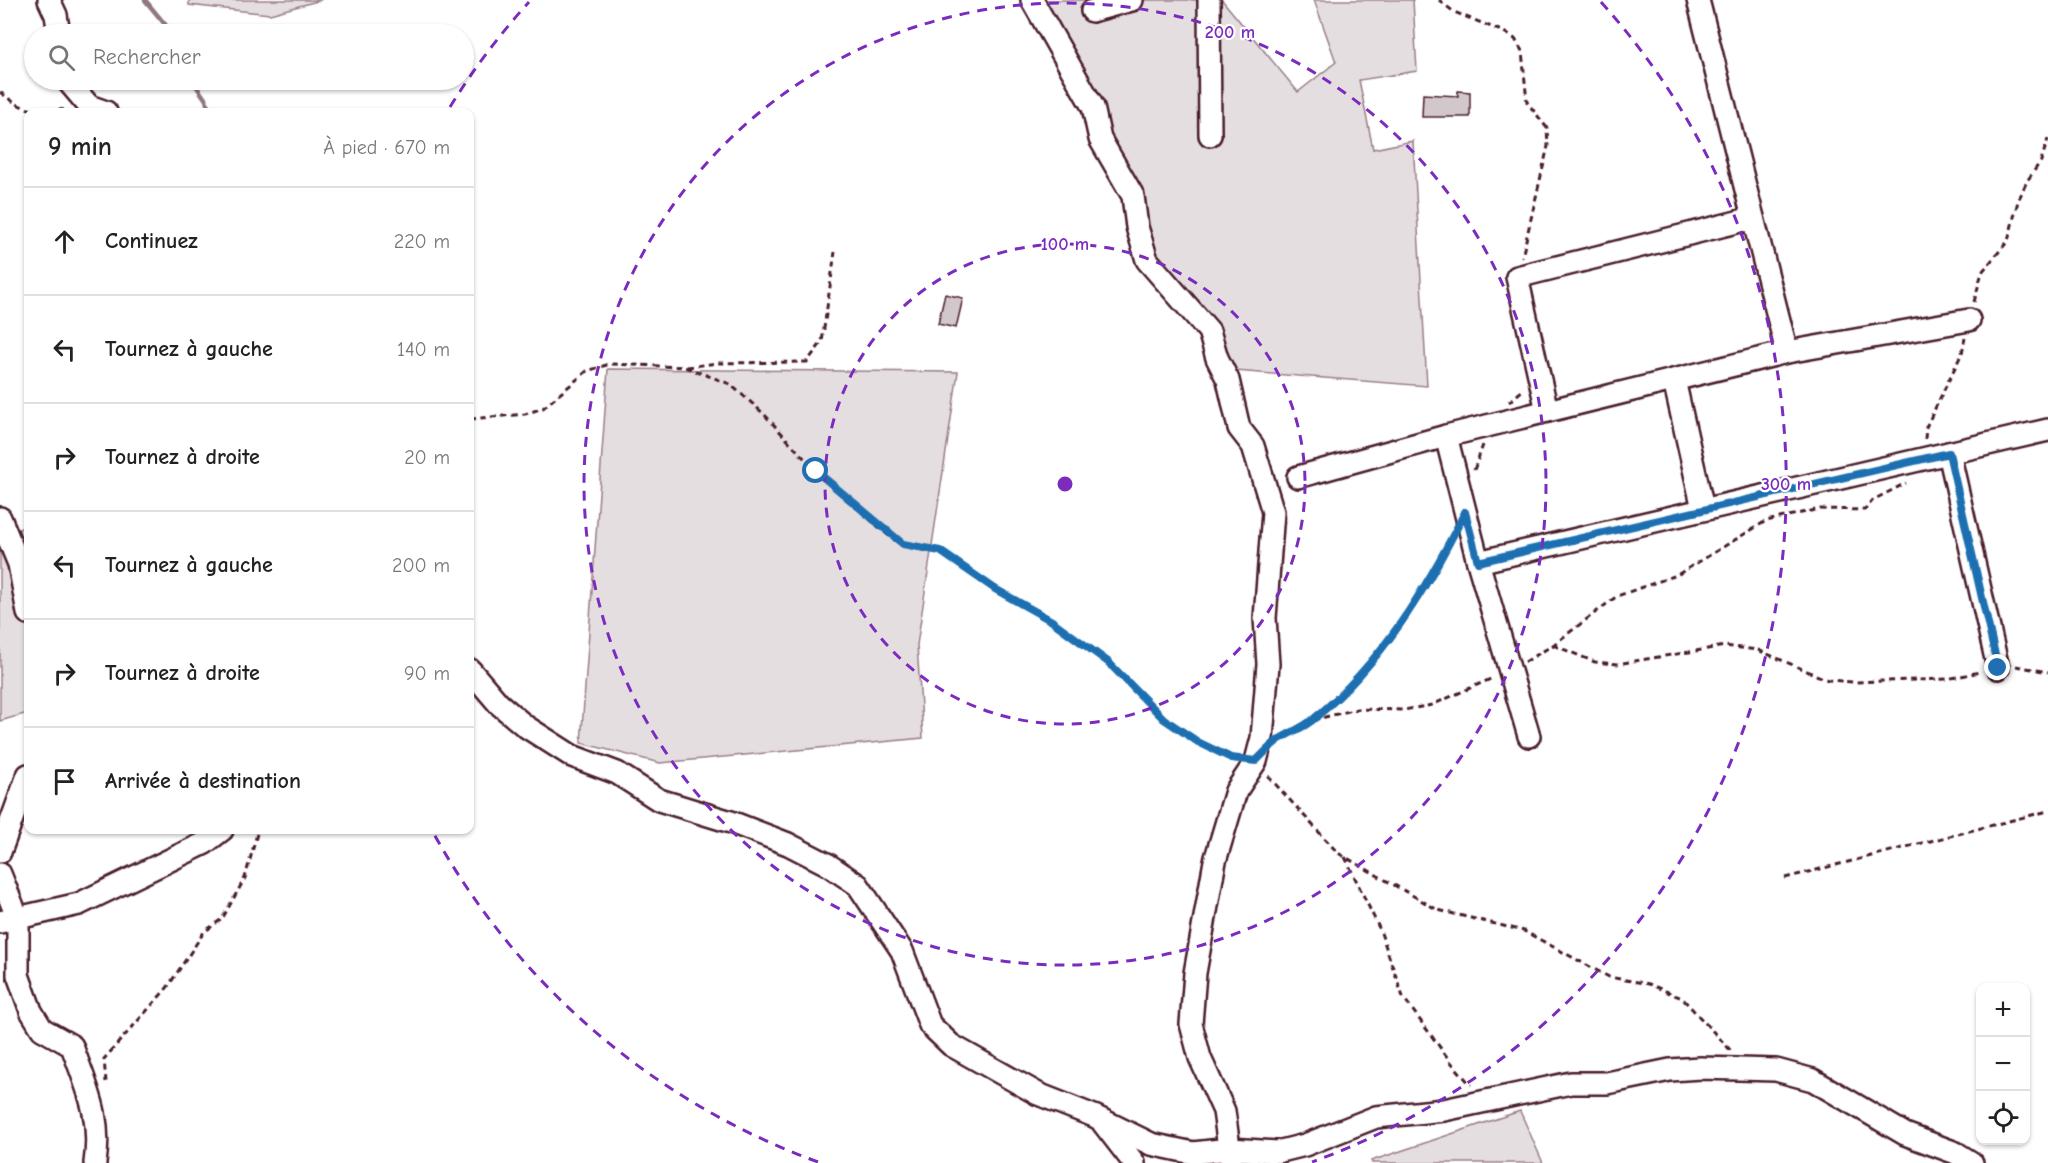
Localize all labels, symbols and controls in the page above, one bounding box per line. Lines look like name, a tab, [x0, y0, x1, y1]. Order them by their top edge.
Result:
text: 200 m	[1205, 22, 1255, 43]
search box	[24, 24, 474, 90]
icon: search	[45, 41, 78, 74]
text: Rechercher	[93, 44, 201, 70]
text: 9 min	[48, 132, 112, 162]
text: À pied · 670 m	[323, 136, 450, 159]
icon: ahead	[48, 225, 81, 258]
text: Continuez	[105, 228, 198, 254]
text: 220 m	[394, 230, 450, 253]
text: 100 m	[1041, 234, 1089, 255]
icon: left	[48, 333, 81, 366]
text: Tournez à gauche	[105, 336, 273, 362]
text: 140 m	[397, 338, 450, 361]
icon: right	[48, 441, 81, 474]
text: Tournez à droite	[105, 444, 260, 470]
text: 20 m	[404, 446, 450, 469]
route start	[802, 457, 828, 483]
centre of rings	[1055, 474, 1075, 494]
text: 300 m	[1761, 474, 1811, 495]
icon: left	[48, 549, 81, 582]
text: Tournez à gauche	[105, 552, 273, 578]
text: 200 m	[392, 554, 450, 577]
route end	[1984, 654, 2010, 680]
icon: right	[48, 657, 81, 690]
text: Tournez à droite	[105, 660, 260, 686]
text: 90 m	[404, 662, 450, 685]
icon: arrive	[48, 765, 81, 798]
text: Arrivée à destination	[105, 768, 301, 794]
map controls	[1976, 983, 2030, 1145]
button: +	[1976, 983, 2030, 1037]
button: −	[1976, 1037, 2030, 1091]
button: locate	[1976, 1091, 2030, 1145]

